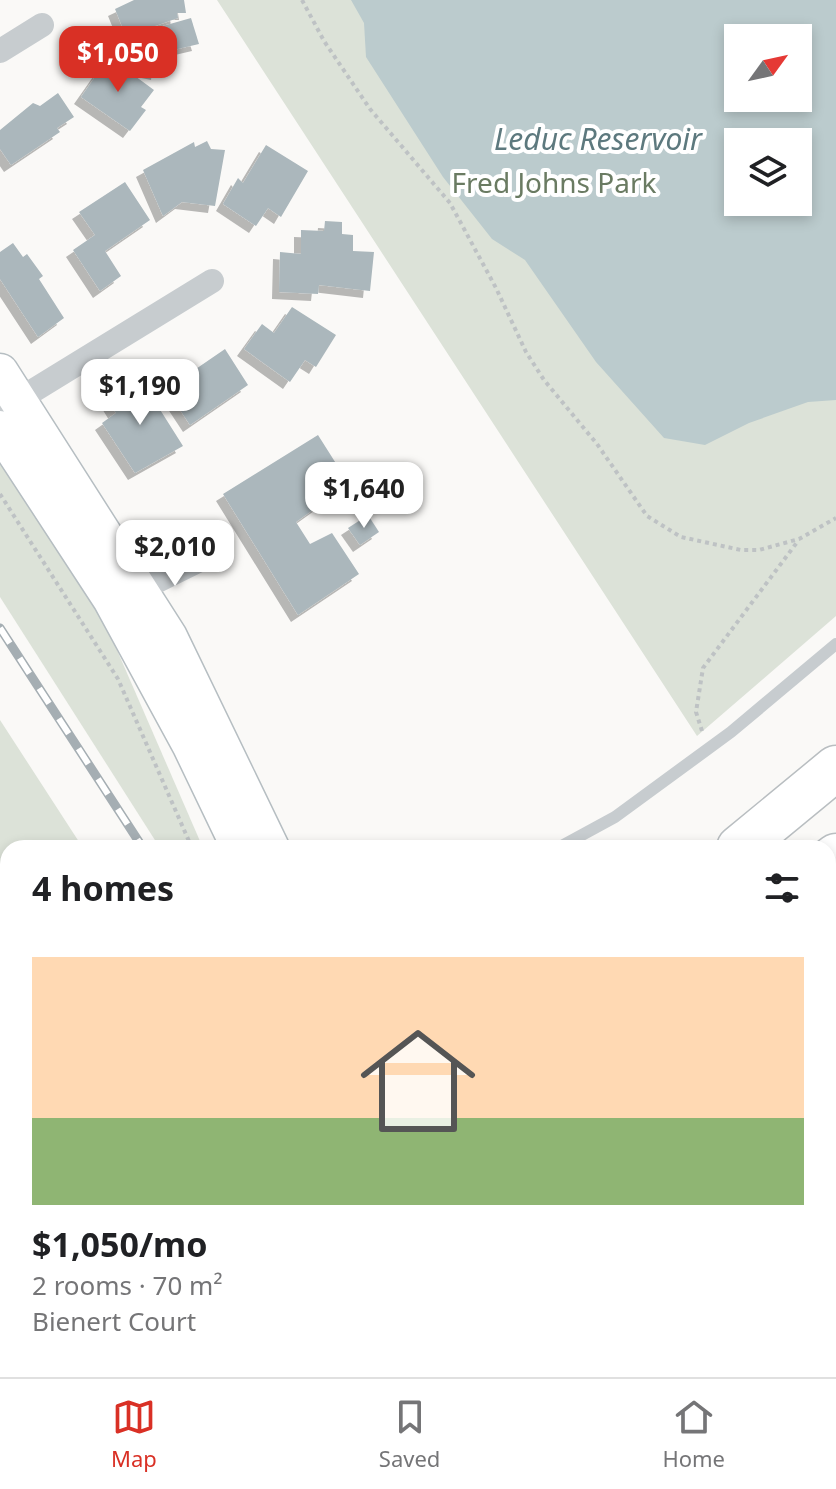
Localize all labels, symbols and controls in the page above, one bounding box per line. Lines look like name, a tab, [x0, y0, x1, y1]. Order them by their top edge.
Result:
north arrow	[724, 24, 812, 112]
map controls	[724, 24, 812, 216]
pin: $1,050	[53, 26, 183, 94]
text: $1,050	[77, 34, 159, 70]
water label: Leduc Reservoir	[494, 118, 703, 159]
button: layers	[724, 128, 812, 216]
park label: Fred Johns Park	[452, 163, 656, 201]
pin: $1,190	[75, 359, 205, 427]
text: $1,190	[99, 367, 181, 403]
pin: $1,640	[299, 462, 429, 530]
text: $1,640	[323, 470, 405, 506]
pin: $2,010	[110, 520, 240, 588]
text: $2,010	[134, 528, 216, 564]
text: 4 homes	[32, 865, 174, 911]
icon: filters	[760, 866, 804, 910]
icon: home	[346, 1009, 490, 1153]
text: $1,050/mo	[32, 1221, 207, 1267]
text: 2 rooms · 70 m²	[32, 1267, 222, 1303]
text: Bienert Court	[32, 1303, 196, 1339]
tab: Map	[111, 1395, 157, 1473]
tab: Saved	[379, 1395, 440, 1473]
tab: Home	[662, 1395, 725, 1473]

